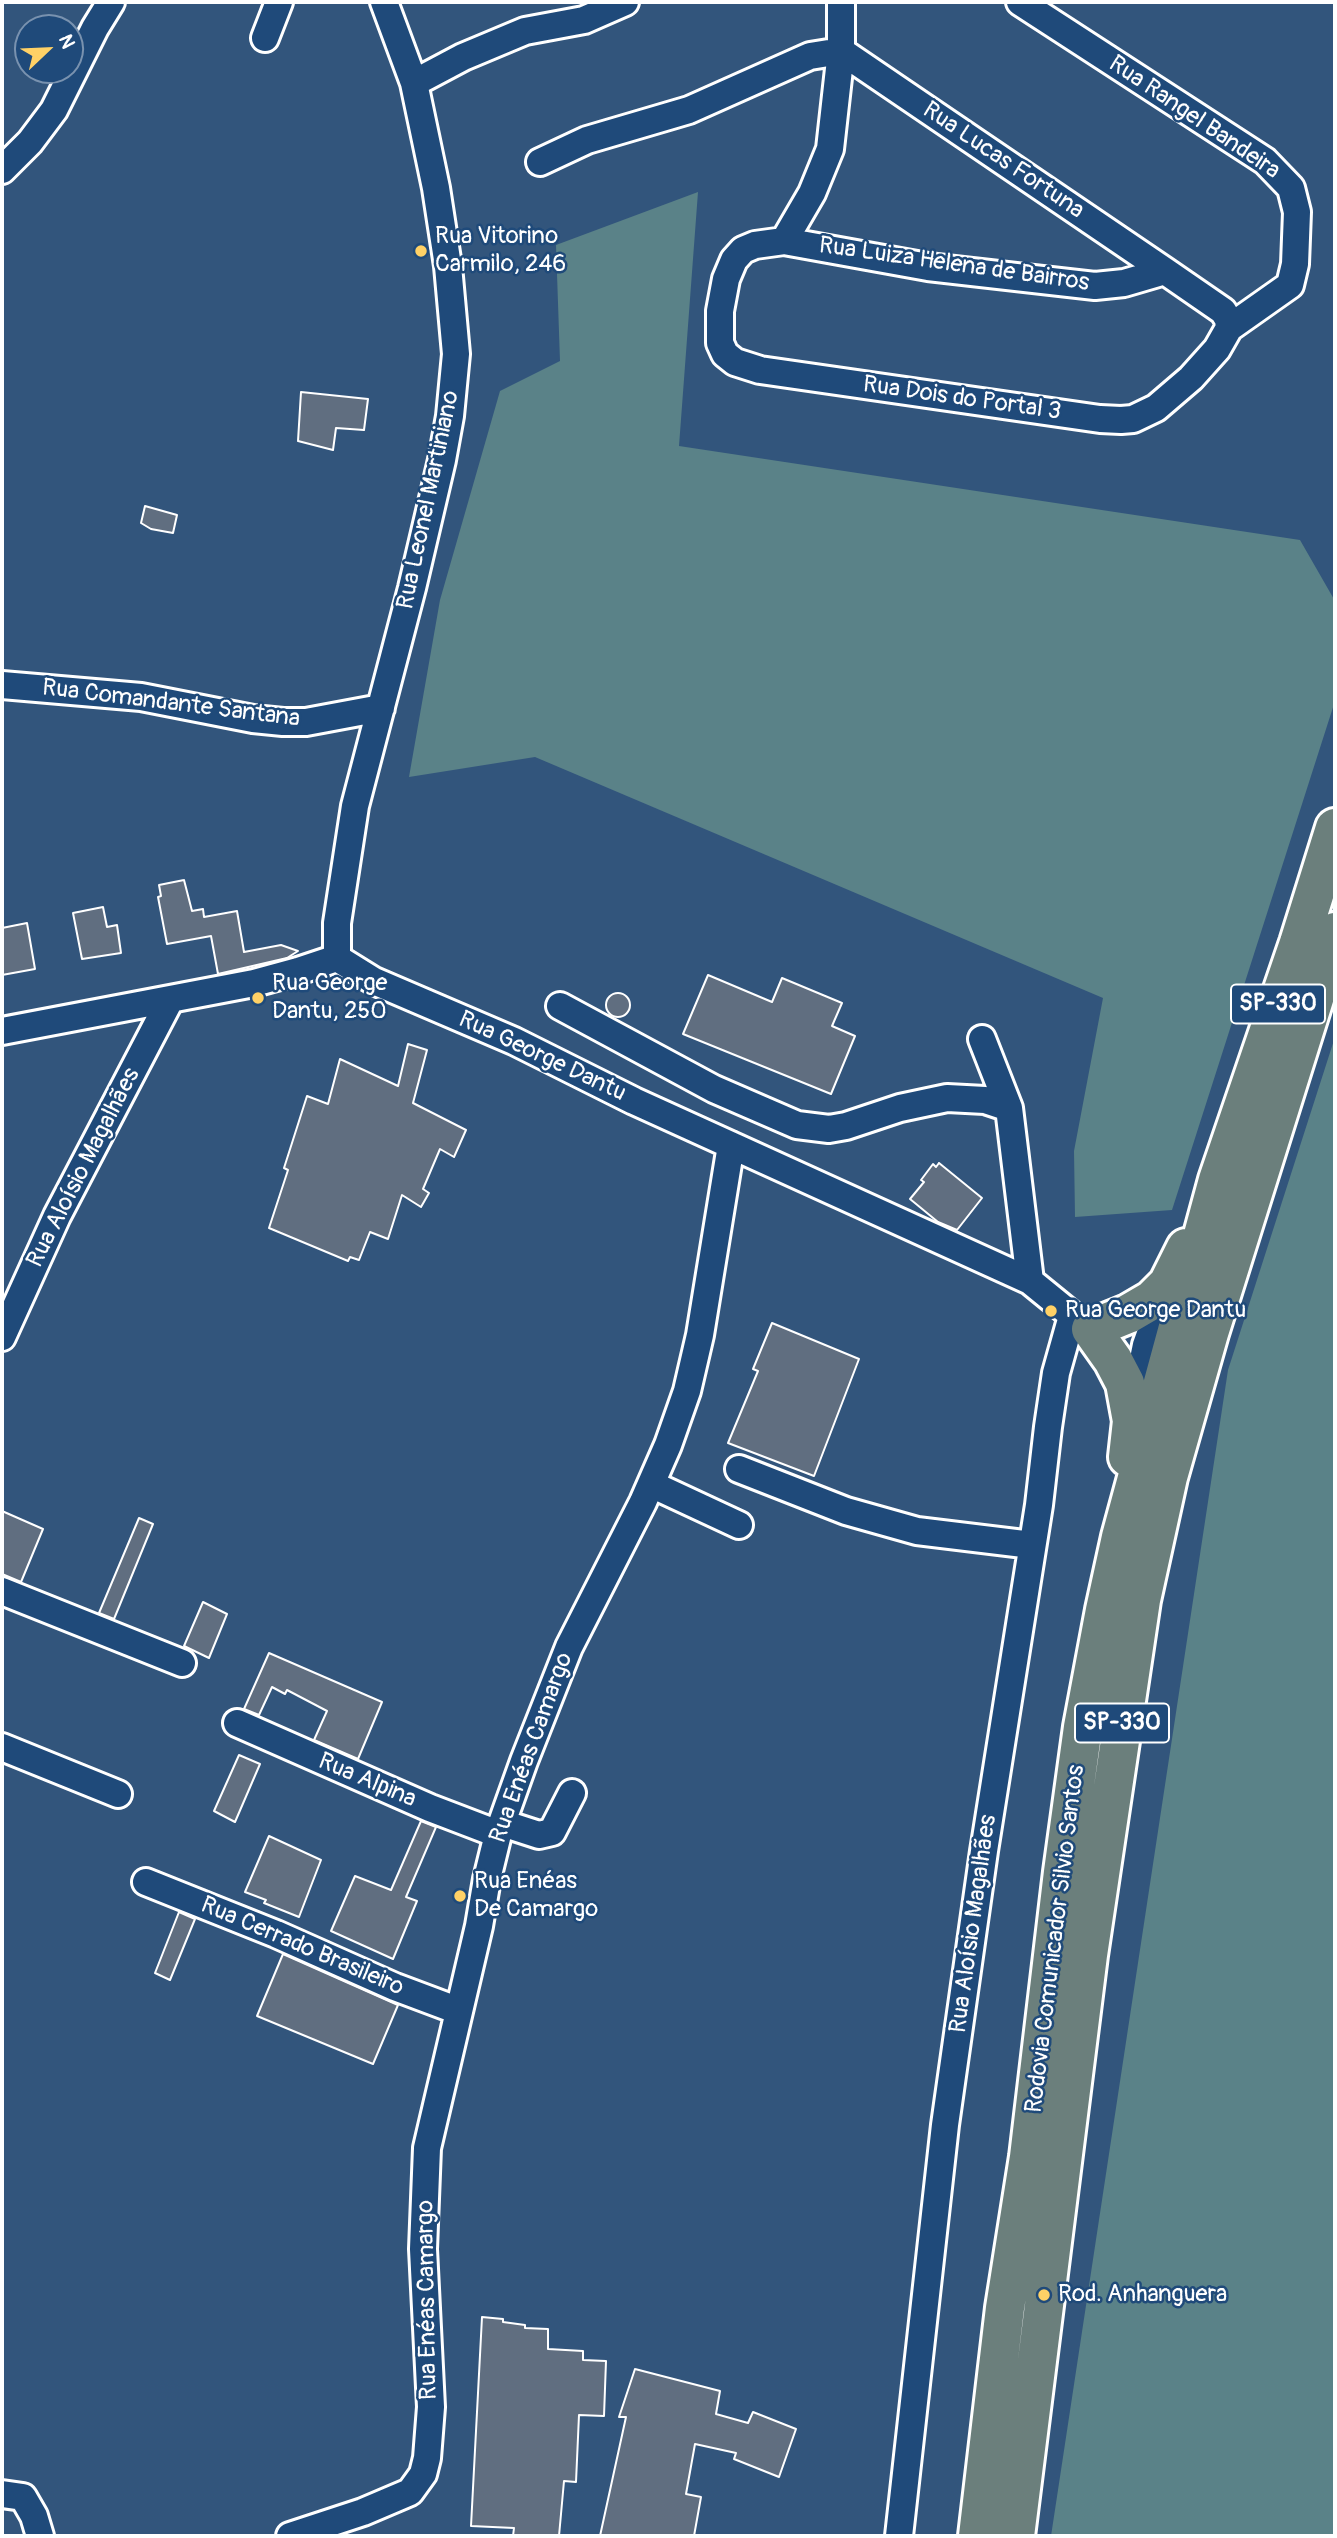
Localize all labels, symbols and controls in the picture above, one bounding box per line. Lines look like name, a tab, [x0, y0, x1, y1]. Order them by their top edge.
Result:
north arrow	[14, 14, 84, 84]
text: N	[53, 31, 80, 52]
street label: Rua Rangel Bandeira	[1103, 50, 1285, 186]
street label: Rua Lucas Fortuna	[917, 96, 1089, 226]
place label: Rua Vitorino Carmilo, 246	[435, 223, 566, 279]
street label: Rua Luiza Helena de Bairros	[817, 232, 1091, 298]
marker: Rua Vitorino Carmilo, 246	[413, 243, 429, 259]
street label: Rua Dois do Portal 3	[861, 371, 1063, 427]
street label: Rua Leonel Martiniano	[392, 388, 466, 612]
street label: Rua Comandante Santana	[40, 674, 302, 734]
place label: Rua George Dantu, 250	[272, 970, 387, 1026]
road number: SP-330	[1231, 984, 1325, 1023]
marker: Rua George Dantu, 250	[250, 990, 266, 1006]
street label: Rua George Dantu	[454, 1006, 630, 1108]
street label: Rua Aloísio Magalhães	[21, 1063, 147, 1273]
place label: Rua George Dantu	[1065, 1297, 1246, 1325]
marker: Rua George Dantu	[1043, 1303, 1059, 1319]
street label: Rua Enéas Camargo	[484, 1649, 580, 1847]
road number: SP-330	[1075, 1704, 1169, 1742]
street label: Rua Alpina	[314, 1747, 420, 1815]
street label: Rodovia Comunicador Silvio Santos	[1020, 1763, 1092, 2115]
street label: Rua Aloísio Magalhães	[944, 1813, 1004, 2035]
place label: Rua Enéas De Camargo	[474, 1868, 598, 1924]
marker: Rua Enéas De Camargo	[452, 1888, 468, 1904]
street label: Rua Cerrado Brasileiro	[196, 1891, 408, 2003]
street label: Rua Enéas Camargo	[412, 2200, 444, 2400]
place label: Rod. Anhanguera	[1058, 2281, 1227, 2309]
marker: Rod. Anhanguera	[1036, 2287, 1052, 2303]

